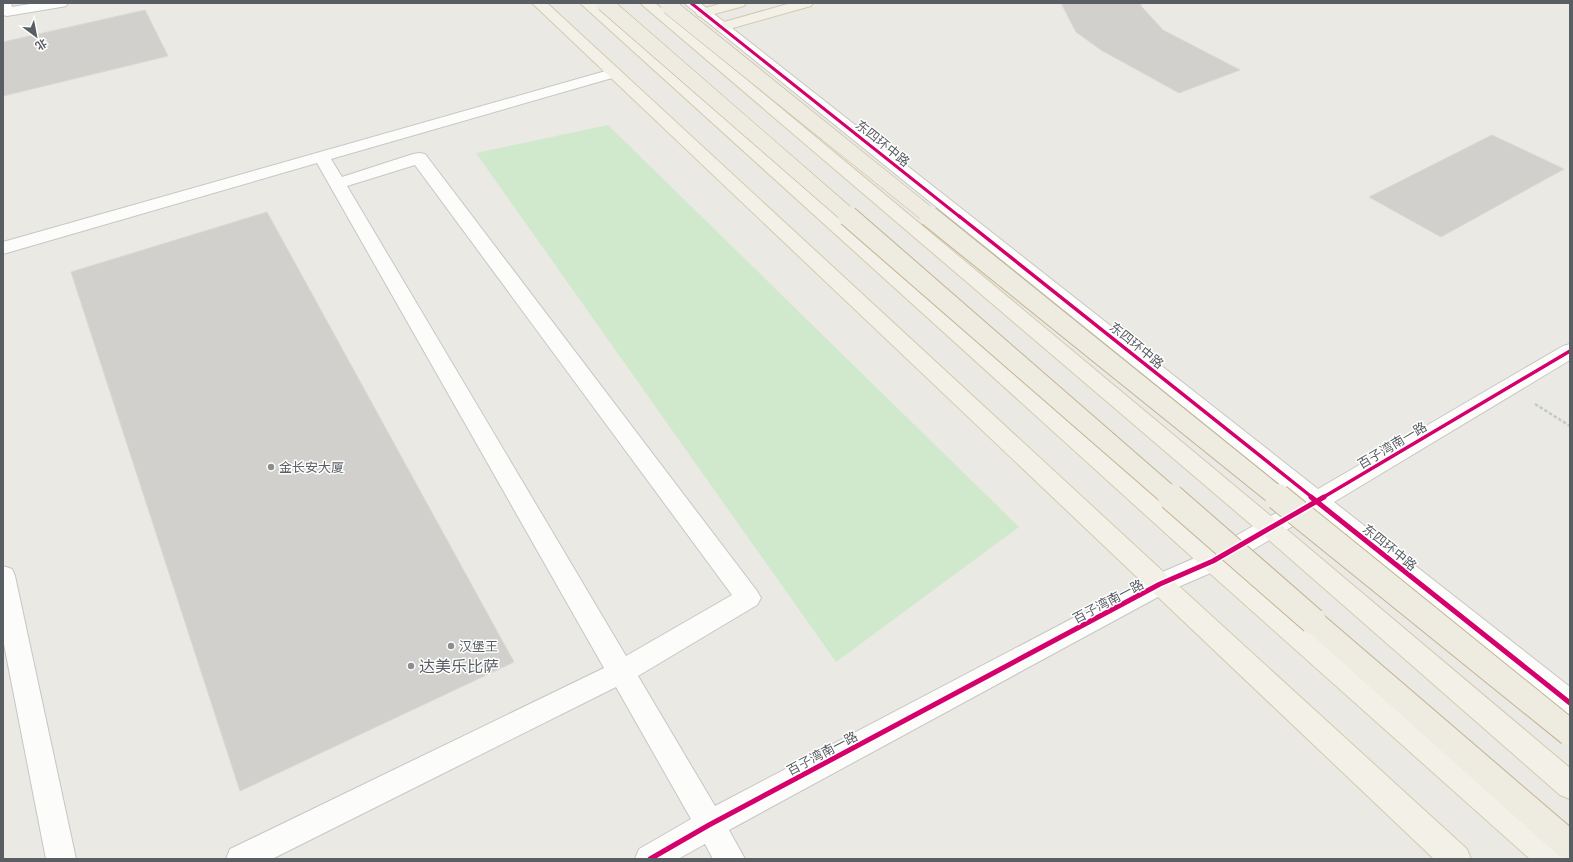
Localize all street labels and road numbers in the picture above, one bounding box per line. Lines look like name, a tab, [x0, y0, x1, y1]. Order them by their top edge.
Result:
street label: 东四环中路	[853, 117, 913, 170]
street label: 东四环中路	[1107, 319, 1167, 372]
street label: 百子湾南一路	[1355, 419, 1430, 472]
street label: 东四环中路	[1360, 521, 1420, 574]
street label: 百子湾南一路	[1070, 577, 1146, 626]
street label: 百子湾南一路	[784, 729, 860, 778]

